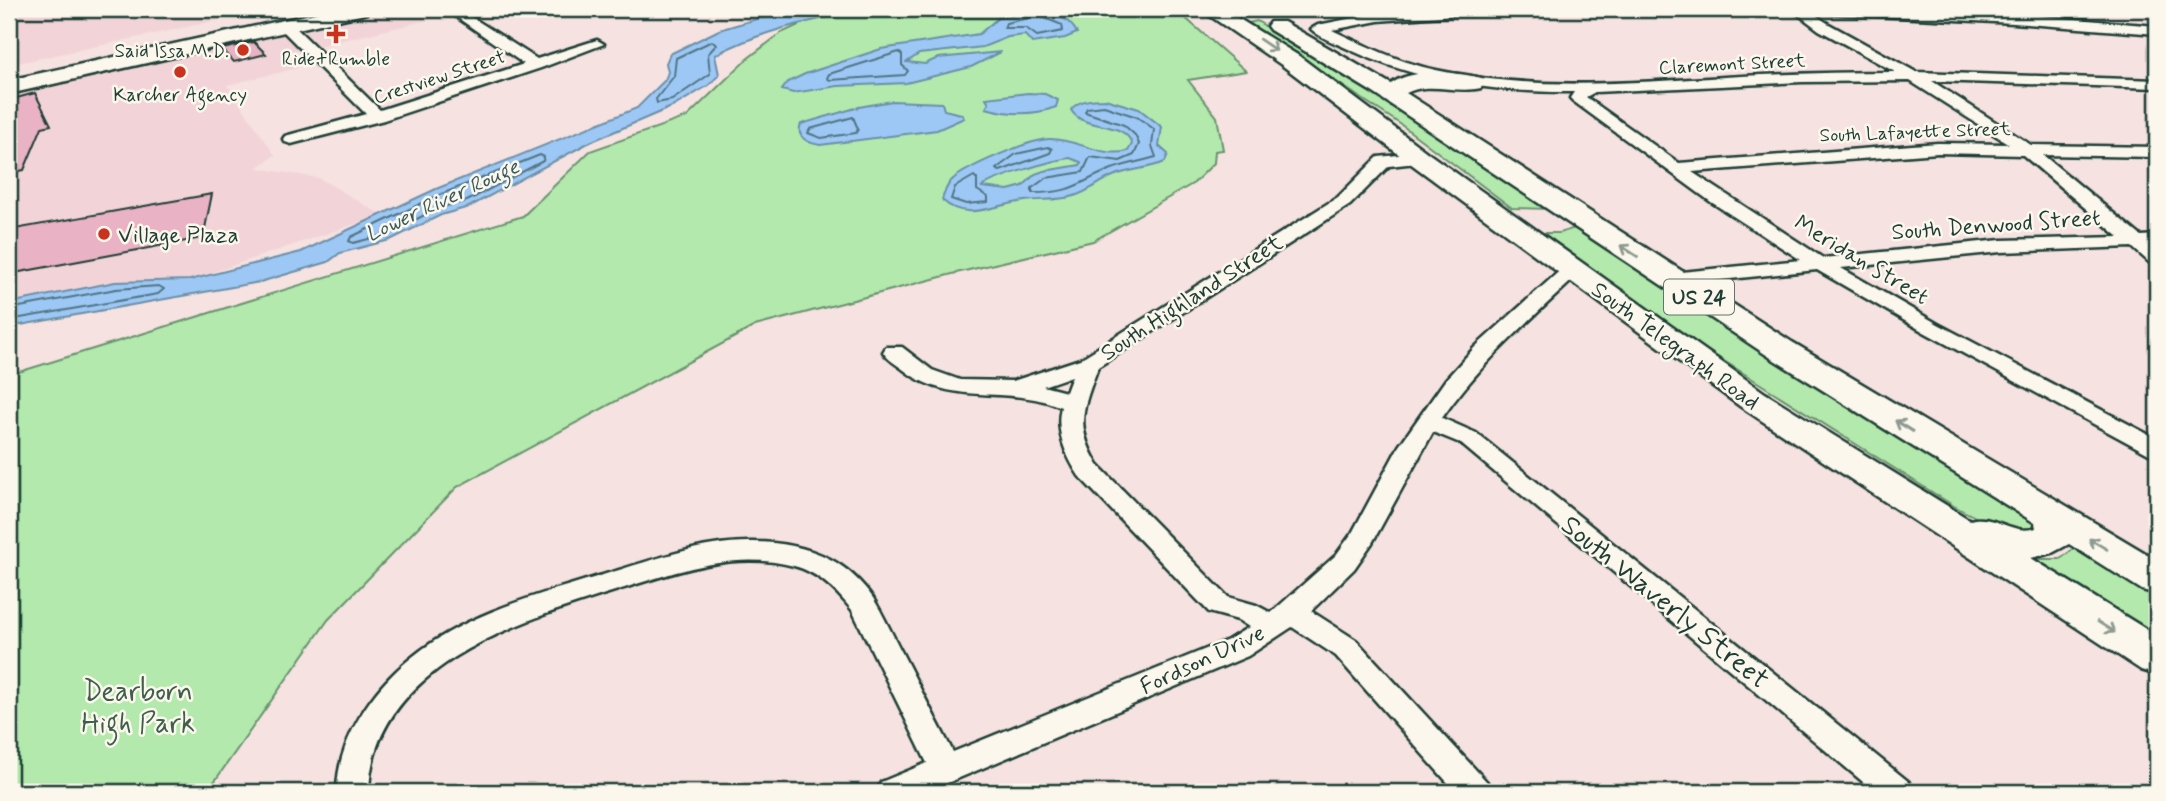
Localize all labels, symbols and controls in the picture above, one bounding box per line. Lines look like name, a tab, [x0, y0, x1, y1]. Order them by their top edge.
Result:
marker: Ride+Rumble	[326, 24, 346, 44]
one-way arrow	[1258, 38, 1277, 52]
place label: Said Issa M.D.	[114, 39, 229, 64]
marker: Said Issa M.D.	[235, 42, 251, 58]
street label: Crestview Street	[370, 44, 509, 111]
place label: Ride+Rumble	[282, 47, 390, 72]
street label: Claremont Street	[1658, 48, 1806, 81]
marker: Karcher Agency	[172, 64, 188, 80]
place label: Karcher Agency	[113, 83, 247, 111]
street label: South Lafayette Street	[1819, 117, 2011, 148]
water label: Lower River Rouge	[361, 153, 525, 251]
street label: South Denwood Street	[1891, 204, 2102, 248]
street label: Meridan Street	[1788, 209, 1934, 313]
place label: Village Plaza	[118, 221, 239, 251]
marker: Village Plaza	[96, 226, 112, 242]
street label: South Highland Street	[1095, 228, 1290, 370]
one-way arrow	[1620, 244, 1640, 258]
street label: South Telegraph Road	[1584, 275, 1765, 419]
road number: US 24	[1664, 280, 1734, 314]
one-way arrow	[1894, 419, 1914, 433]
street label: South Waverly Street	[1553, 507, 1776, 698]
one-way arrow	[2089, 537, 2109, 551]
street label: Fordson Drive	[1136, 619, 1270, 703]
one-way arrow	[2096, 620, 2116, 634]
park label: Dearborn High Park	[81, 674, 195, 746]

